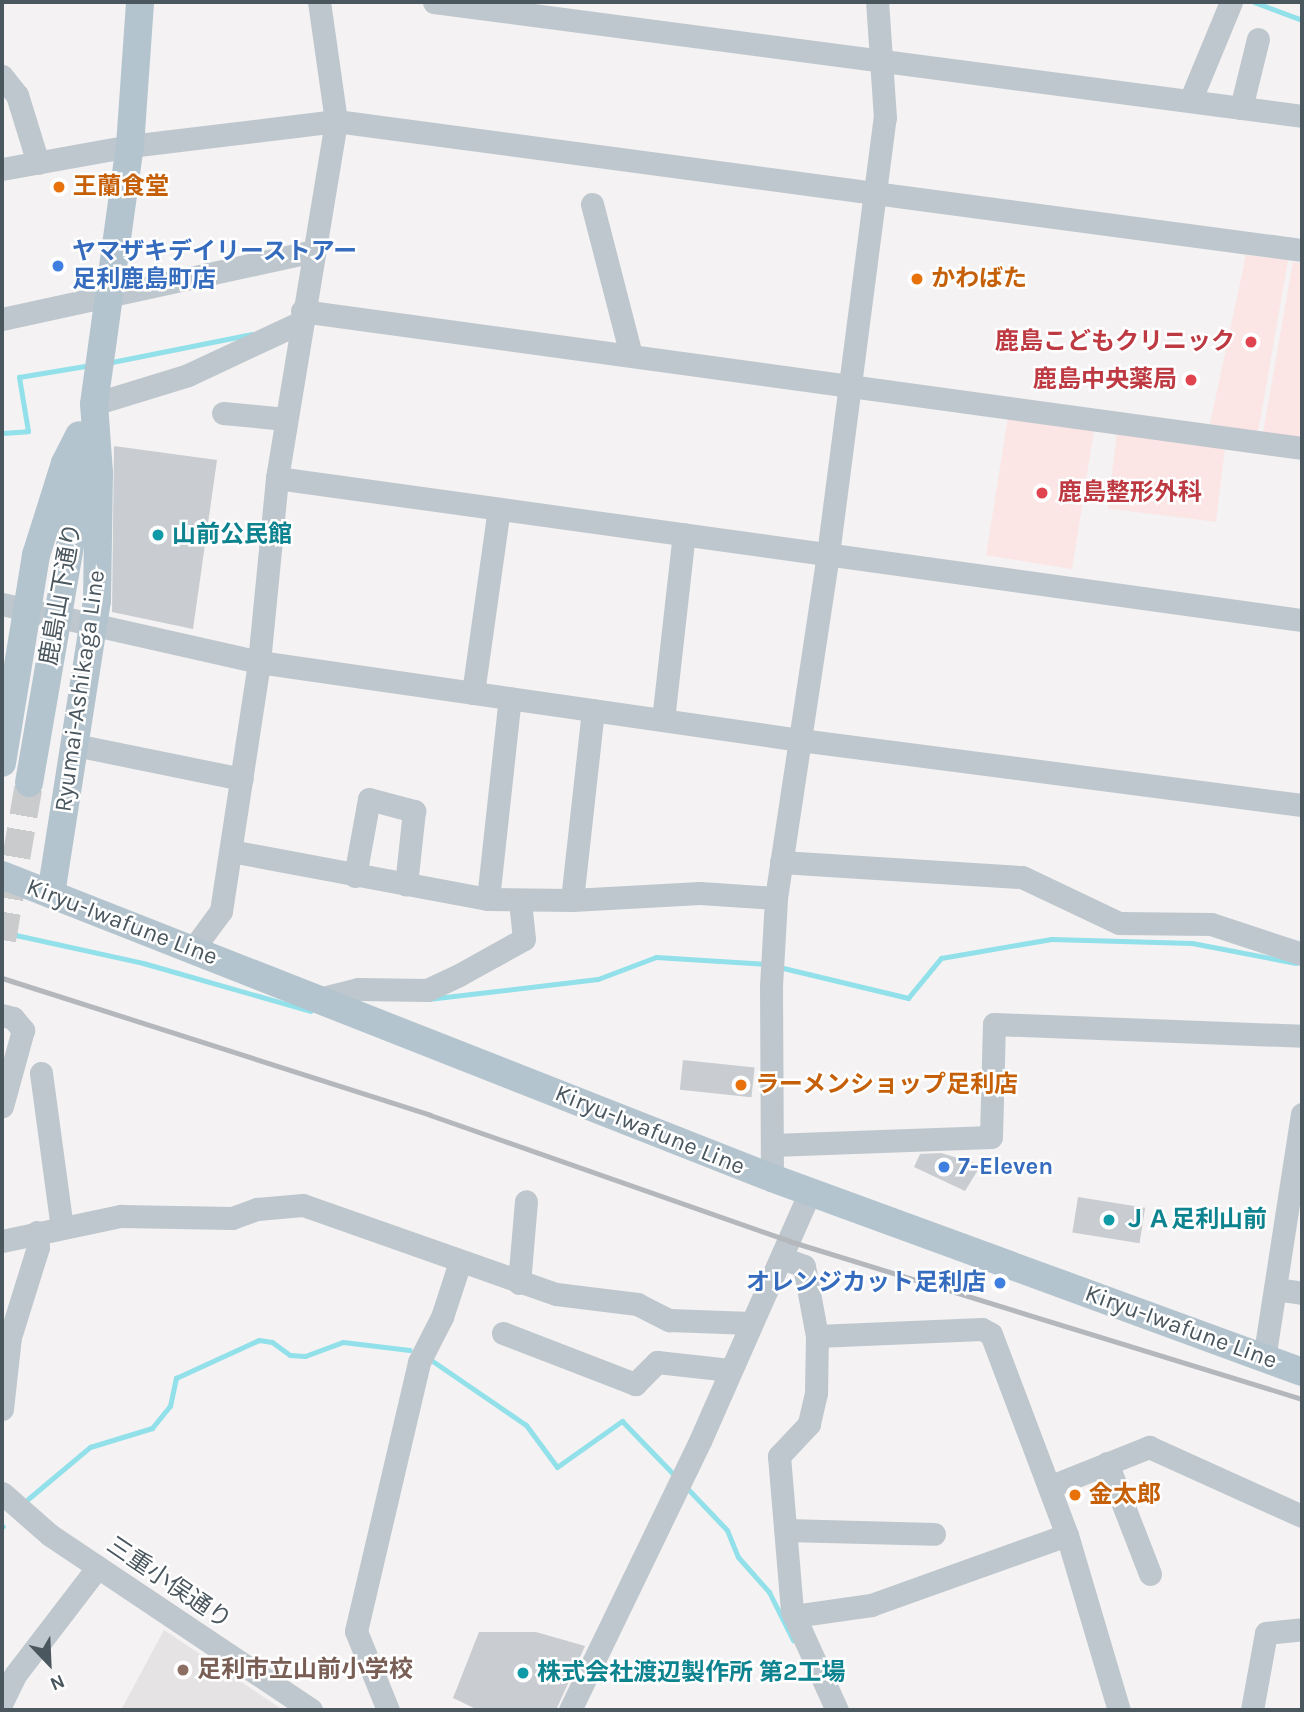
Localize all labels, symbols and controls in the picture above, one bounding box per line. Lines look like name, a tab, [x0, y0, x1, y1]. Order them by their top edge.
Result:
place label: 王蘭食堂	[73, 173, 169, 201]
marker: 王蘭食堂	[51, 179, 67, 195]
place label: ヤマザキデイリーストアー 足利鹿島町店	[72, 238, 359, 294]
marker: ヤマザキデイリーストアー 足利鹿島町店	[50, 258, 66, 274]
place label: かわばた	[931, 265, 1027, 293]
marker: かわばた	[909, 271, 925, 287]
place label: 鹿島こどもクリニック	[995, 328, 1235, 356]
marker: 鹿島こどもクリニック	[1241, 332, 1261, 352]
place label: 鹿島中央薬局	[1033, 366, 1177, 394]
marker: 鹿島中央薬局	[1183, 372, 1199, 388]
place label: 鹿島整形外科	[1058, 479, 1202, 507]
marker: 鹿島整形外科	[1032, 483, 1052, 503]
street label: 鹿島山下通り	[34, 521, 88, 667]
place label: 山前公民館	[172, 521, 292, 549]
marker: 山前公民館	[150, 527, 166, 543]
street label: Ryumai-Ashikaga Line	[49, 568, 111, 814]
street label: Kiryu-Iwafune Line	[22, 872, 222, 972]
place label: ラーメンショップ足利店	[755, 1071, 1019, 1099]
marker: ラーメンショップ足利店	[733, 1077, 749, 1093]
street label: Kiryu-Iwafune Line	[551, 1079, 749, 1181]
place label: 7-Eleven	[958, 1153, 1053, 1181]
marker: 7-Eleven	[936, 1159, 952, 1175]
place label: ＪＡ足利山前	[1123, 1206, 1267, 1234]
marker: ＪＡ足利山前	[1101, 1212, 1117, 1228]
place label: オレンジカット足利店	[746, 1269, 986, 1297]
marker: オレンジカット足利店	[992, 1275, 1008, 1291]
street label: Kiryu-Iwafune Line	[1081, 1279, 1281, 1375]
place label: 金太郎	[1089, 1481, 1161, 1509]
marker: 金太郎	[1067, 1487, 1083, 1503]
street label: 三重小俣通り	[101, 1531, 237, 1635]
north arrow	[14, 1628, 84, 1698]
place label: 足利市立山前小学校	[197, 1656, 413, 1684]
place label: 株式会社渡辺製作所 第2工場	[537, 1659, 846, 1687]
marker: 足利市立山前小学校	[175, 1662, 191, 1678]
marker: 株式会社渡辺製作所 第2工場	[515, 1665, 531, 1681]
text: N	[47, 1670, 68, 1695]

